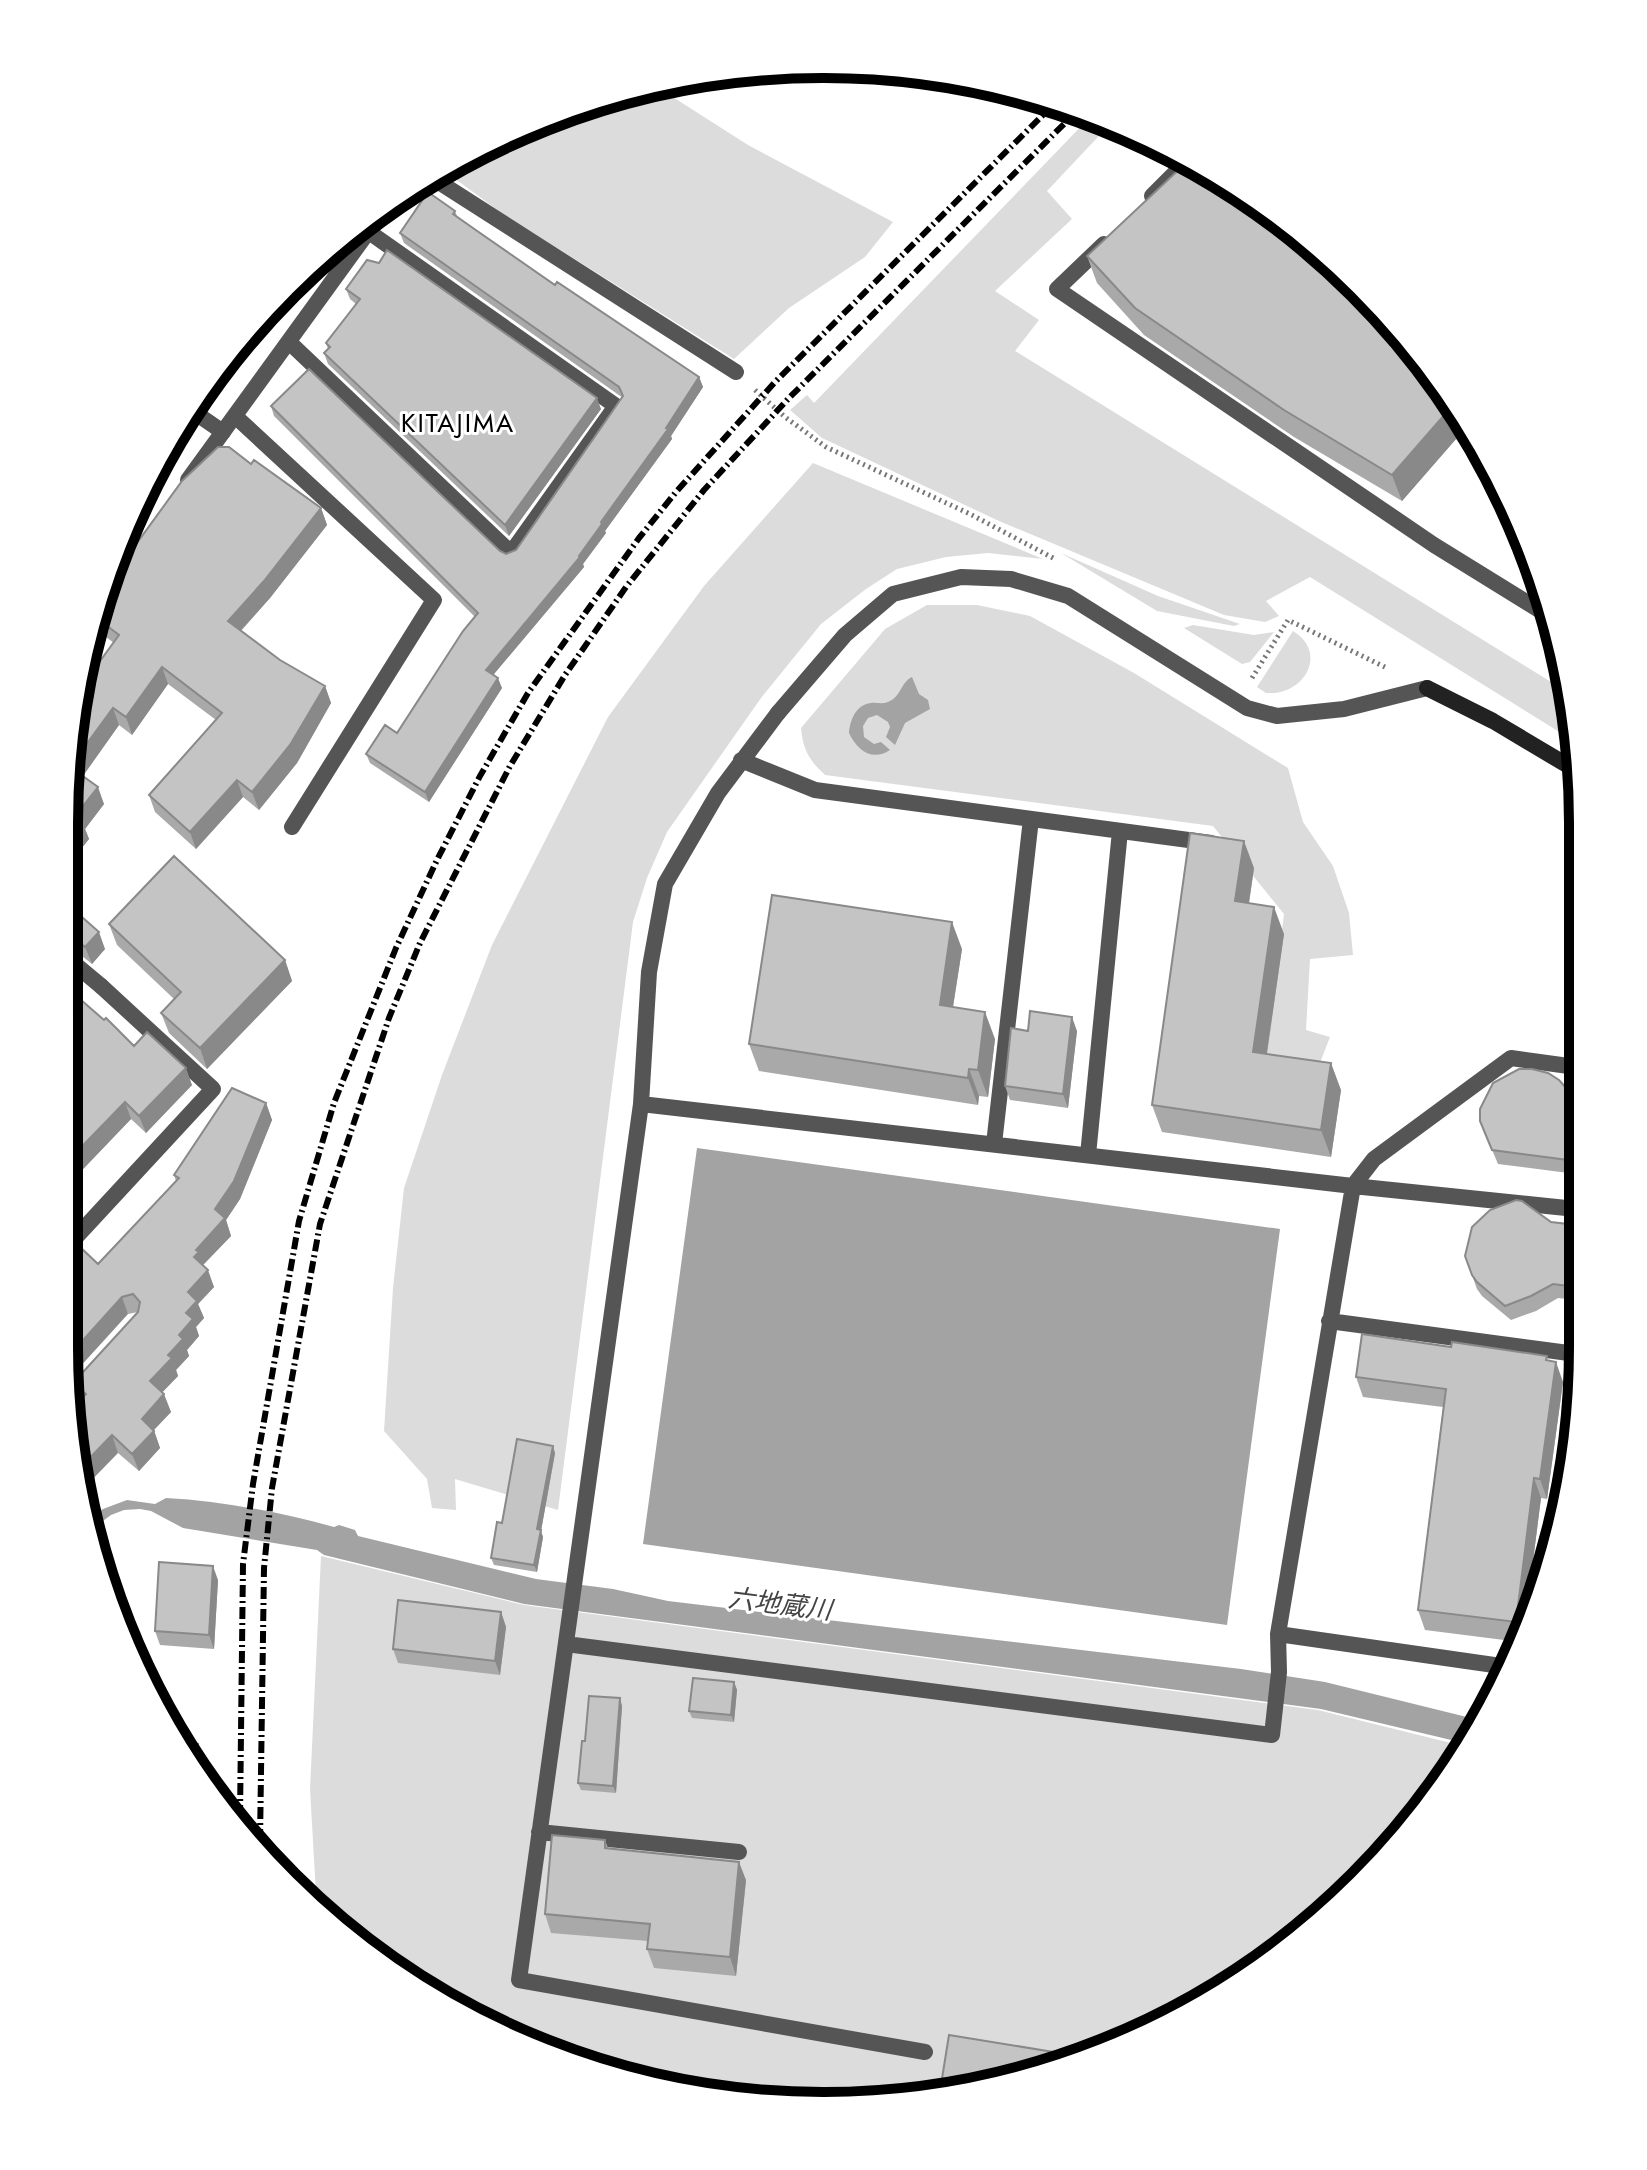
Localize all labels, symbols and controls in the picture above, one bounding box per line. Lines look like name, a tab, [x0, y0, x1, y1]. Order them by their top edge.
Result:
district label: KITAJIMA	[401, 404, 515, 442]
water label: 六地蔵川	[726, 1579, 837, 1630]

